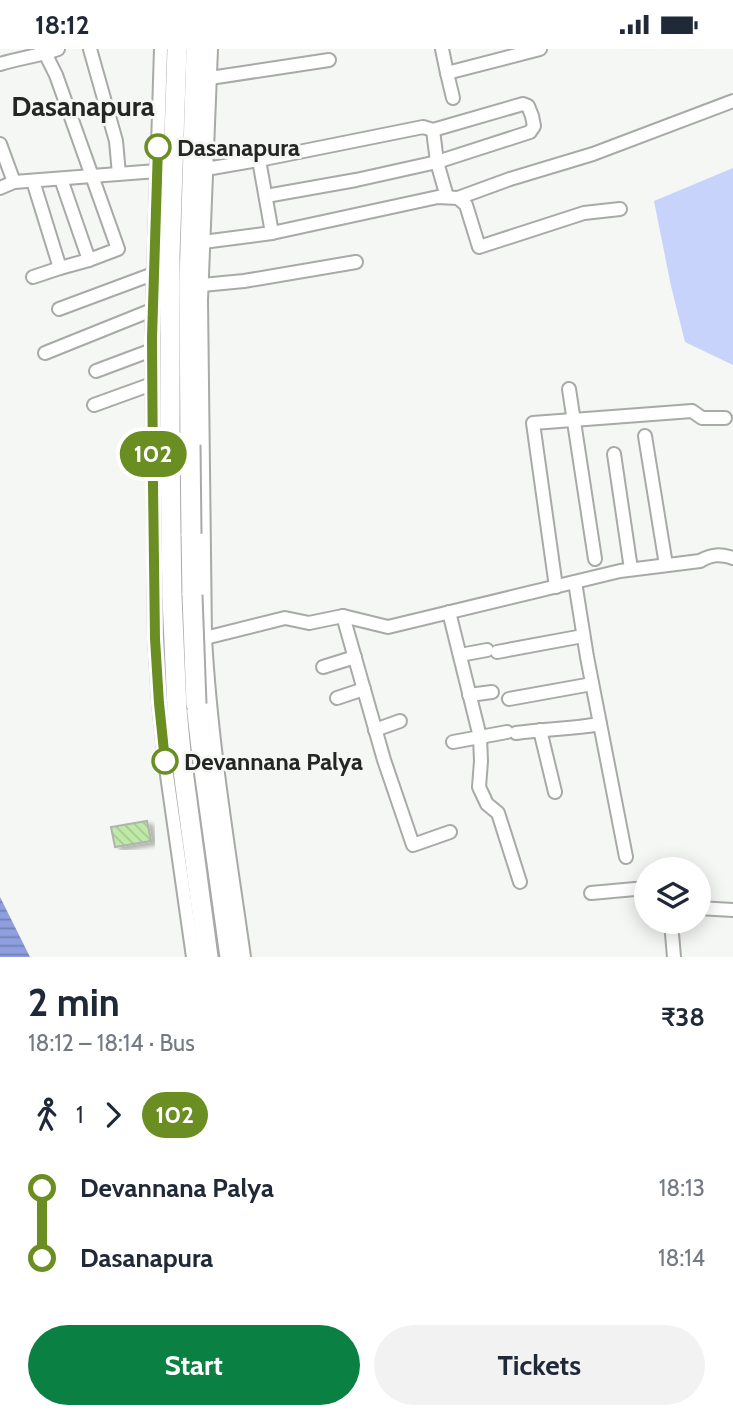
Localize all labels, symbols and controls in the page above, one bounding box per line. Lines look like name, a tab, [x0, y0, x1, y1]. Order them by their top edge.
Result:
text: 18:12	[35, 9, 89, 41]
district label: Dasanapura	[11, 89, 155, 123]
place label: Dasanapura	[177, 133, 300, 162]
marker: Dasanapura	[145, 134, 171, 160]
line badge: 102	[113, 431, 193, 477]
text: 102	[134, 439, 172, 468]
place label: Devannana Palya	[184, 747, 363, 776]
marker: Devannana Palya	[152, 748, 178, 774]
map controls	[634, 857, 711, 934]
button: layers	[634, 857, 711, 934]
text: 2 min	[28, 979, 120, 1026]
text: ₹38	[661, 1001, 705, 1033]
text: 18:12 – 18:14 · Bus	[28, 1029, 195, 1057]
icon: walk	[28, 1096, 66, 1134]
icon: forward	[94, 1096, 132, 1134]
text: 102	[156, 1100, 194, 1129]
text: 1	[76, 1101, 84, 1129]
text: Devannana Palya	[80, 1172, 274, 1204]
text: 18:13	[659, 1174, 705, 1202]
text: Dasanapura	[80, 1242, 213, 1274]
text: 18:14	[658, 1244, 705, 1272]
button: Start	[28, 1325, 360, 1405]
button: Tickets	[374, 1325, 705, 1405]

